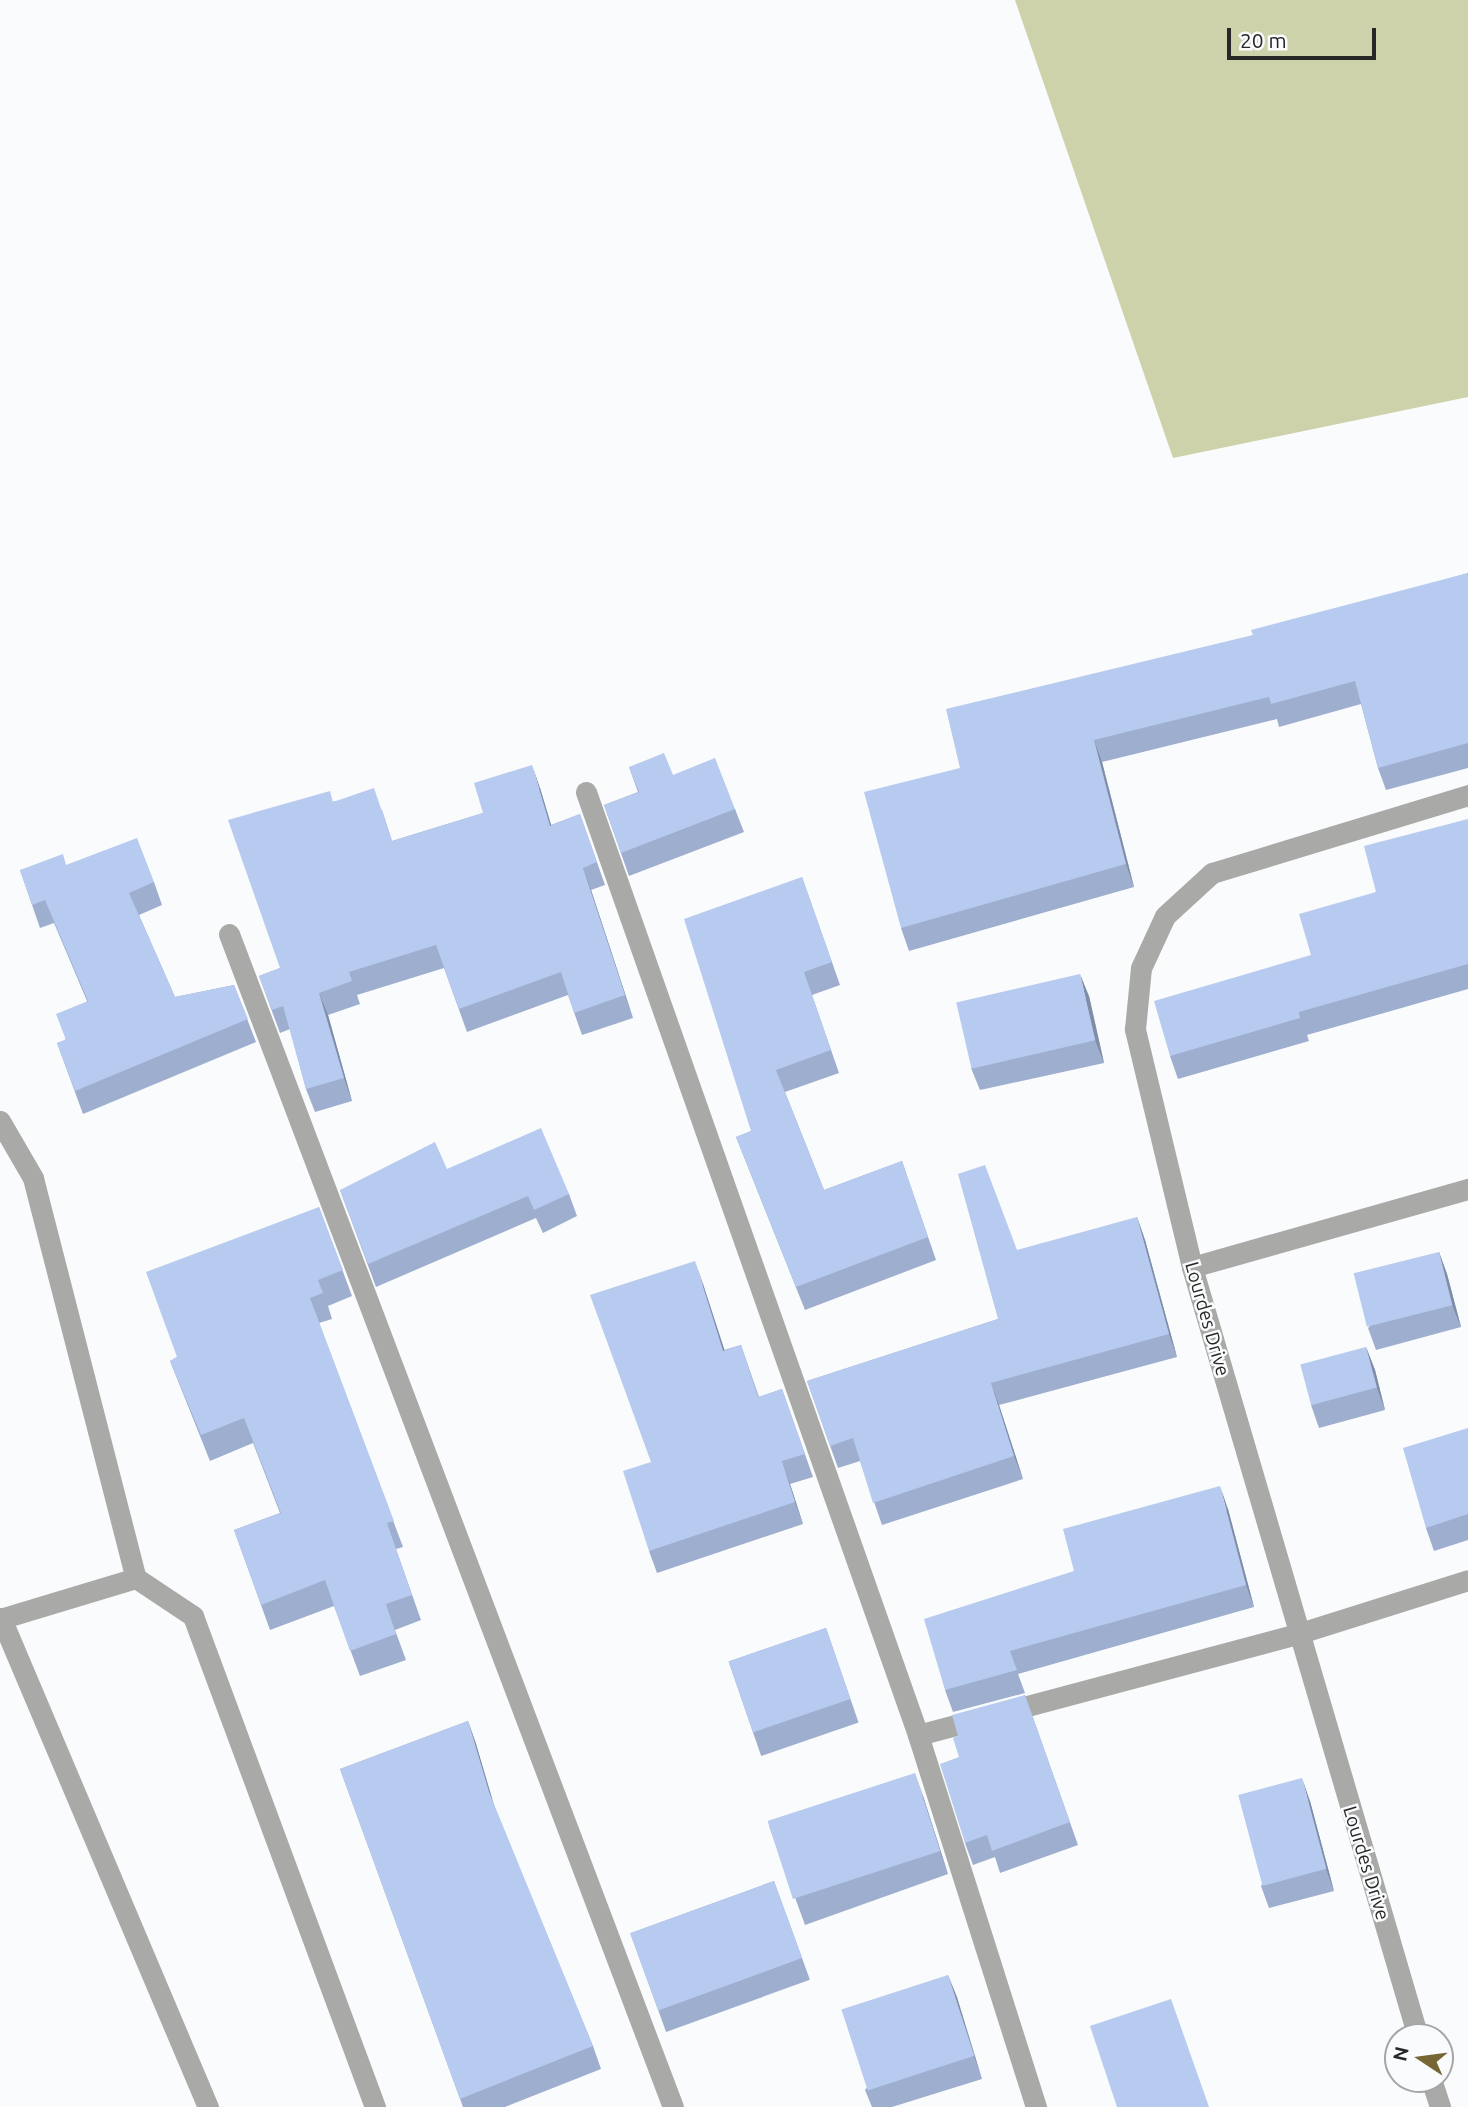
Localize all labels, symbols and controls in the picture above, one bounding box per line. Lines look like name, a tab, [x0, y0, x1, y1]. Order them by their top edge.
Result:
scale bar	[1230, 14, 1379, 58]
text: 20 m	[1240, 28, 1287, 52]
street label: Lourdes Drive	[1180, 1259, 1234, 1379]
street label: Lourdes Drive	[1338, 1803, 1394, 1923]
north arrow	[1384, 2023, 1454, 2093]
text: N	[1388, 2044, 1413, 2063]

